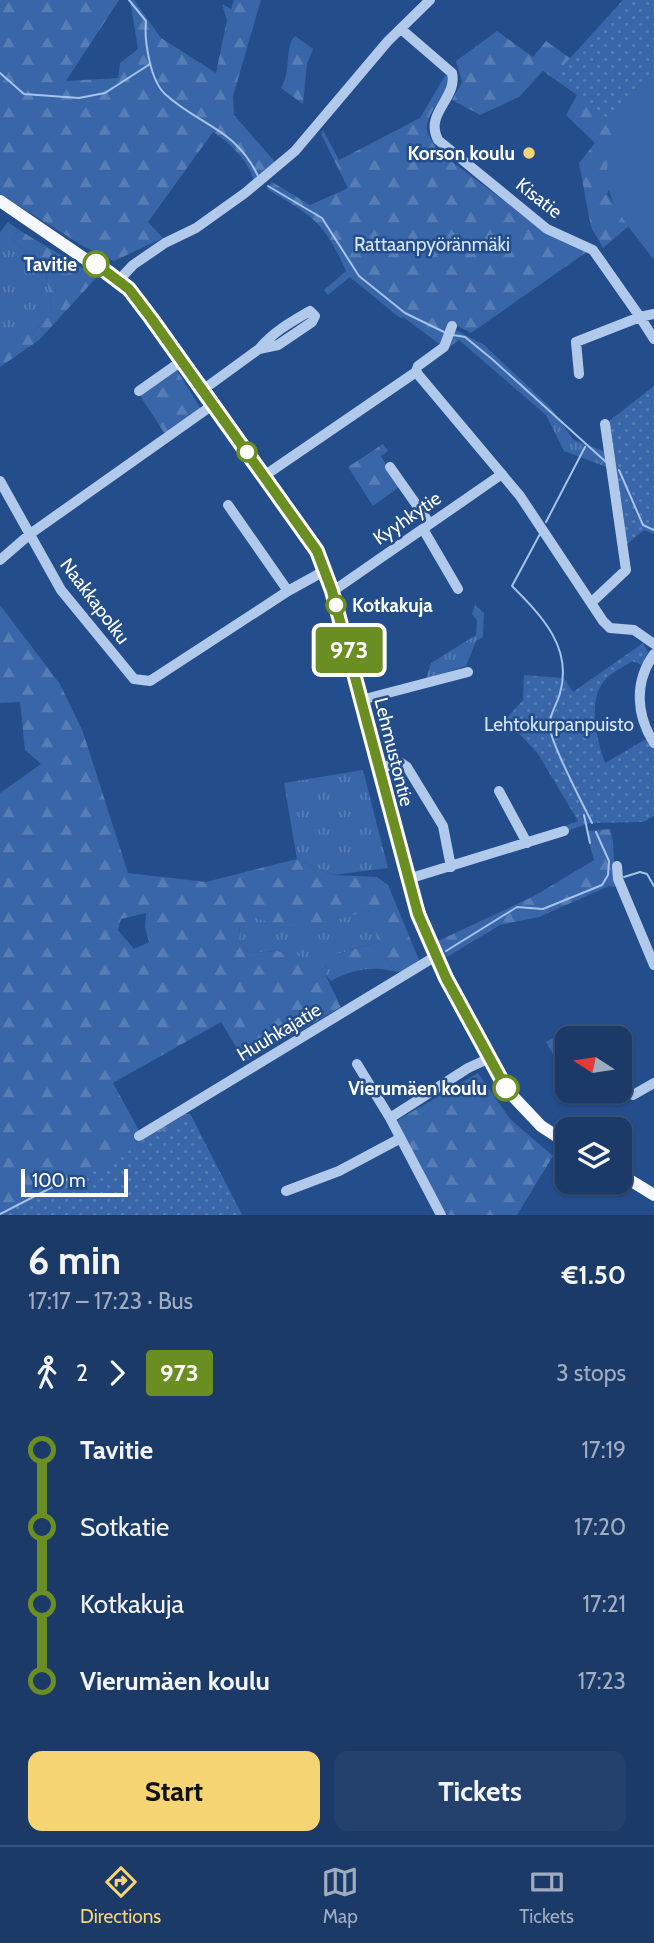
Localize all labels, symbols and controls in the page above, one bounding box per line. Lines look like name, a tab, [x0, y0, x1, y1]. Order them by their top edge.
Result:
place label: Korson koulu	[407, 142, 515, 165]
marker: Korson koulu	[521, 145, 537, 161]
street label: Kisatie	[511, 173, 567, 223]
park label: Rattaanpyöränmäki	[354, 233, 510, 256]
marker: Tavitie	[83, 251, 109, 277]
place label: Tavitie	[23, 253, 77, 276]
unlabelled marker	[237, 442, 257, 462]
street label: Kyyhkytie	[369, 486, 446, 550]
street label: Naakkapolku	[55, 554, 135, 648]
place label: Kotkakuja	[352, 594, 433, 617]
marker: Kotkakuja	[326, 595, 346, 615]
line badge: 973	[309, 627, 389, 673]
text: 973	[330, 635, 368, 664]
street label: Lehmustontie	[369, 695, 419, 809]
park label: Lehtokurpanpuisto	[484, 713, 634, 736]
street label: Huuhkajatie	[233, 998, 325, 1066]
north arrow	[555, 1026, 632, 1102]
map controls	[555, 1026, 632, 1194]
marker: Vierumäen koulu	[493, 1075, 519, 1101]
place label: Vierumäen koulu	[348, 1077, 487, 1100]
button: layers	[555, 1117, 632, 1194]
scale bar	[21, 1166, 128, 1198]
text: 100 m	[32, 1169, 86, 1192]
text: 6 min	[28, 1237, 121, 1284]
text: €1.50	[562, 1259, 626, 1291]
text: 17:17 – 17:23 · Bus	[28, 1287, 193, 1315]
icon: walk	[28, 1354, 66, 1392]
icon: forward	[98, 1354, 136, 1392]
text: 973	[160, 1358, 199, 1387]
text: 2	[76, 1359, 88, 1387]
text: 3 stops	[556, 1359, 626, 1387]
text: Tavitie	[80, 1434, 153, 1466]
text: 17:19	[582, 1436, 626, 1464]
text: Sotkatie	[80, 1511, 169, 1543]
text: 17:20	[574, 1513, 626, 1541]
text: Kotkakuja	[80, 1588, 184, 1620]
text: 17:21	[583, 1590, 626, 1618]
text: Vierumäen koulu	[80, 1665, 270, 1697]
text: 17:23	[578, 1667, 626, 1695]
button: Start	[28, 1751, 320, 1831]
button: Tickets	[334, 1751, 626, 1831]
tab: Directions	[80, 1863, 161, 1928]
tab: Map	[321, 1863, 359, 1928]
tab: Tickets	[519, 1863, 574, 1928]

